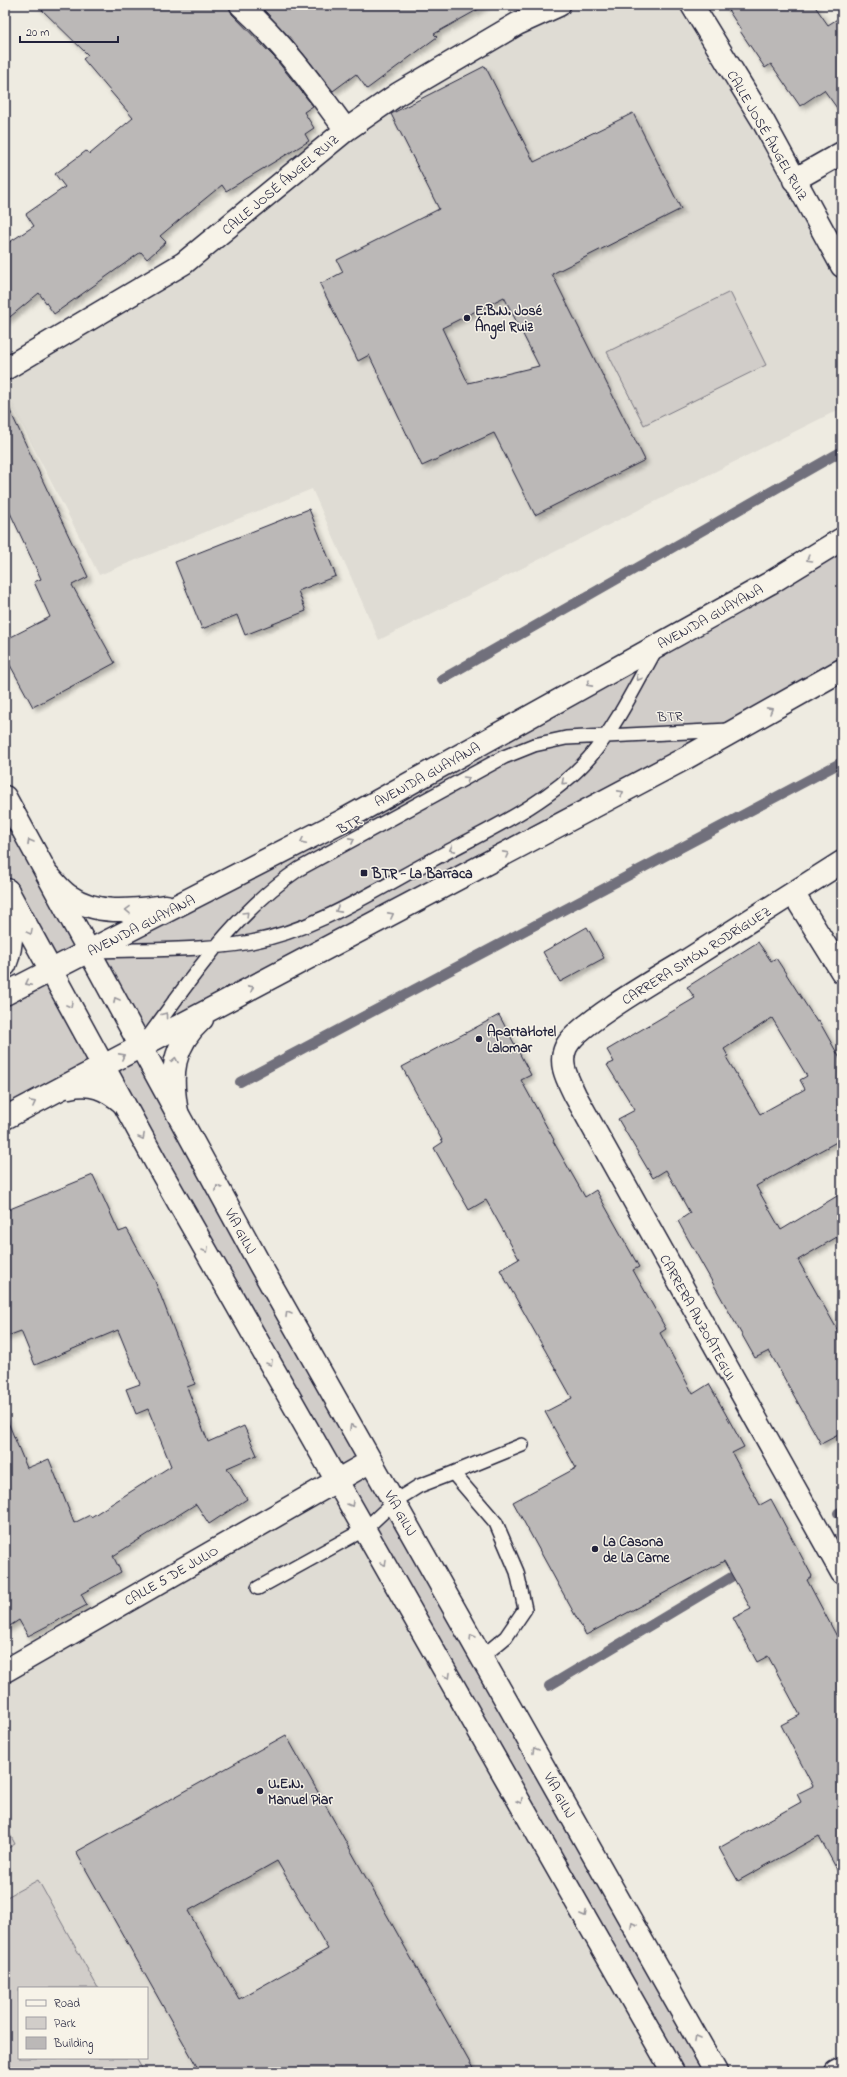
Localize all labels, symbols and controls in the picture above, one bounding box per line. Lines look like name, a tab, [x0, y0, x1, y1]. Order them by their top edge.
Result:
scale bar	[20, 18, 118, 44]
text: 20 m	[26, 24, 49, 42]
street label: CALLE JOSÉ ÁNGEL RUIZ	[721, 66, 814, 205]
street label: CALLE JOSÉ ÁNGEL RUIZ	[217, 129, 344, 241]
place label: E.B.N. José Ángel Ruiz	[475, 301, 543, 340]
marker: E.B.N. José Ángel Ruiz	[462, 313, 472, 323]
one-way arrow	[806, 555, 813, 562]
street label: AVENIDA GUAYANA	[654, 579, 768, 655]
one-way arrow	[637, 674, 644, 681]
one-way arrow	[585, 679, 593, 686]
street label: BTR	[656, 707, 683, 728]
one-way arrow	[765, 708, 773, 715]
street label: AVENIDA GUAYANA	[371, 737, 485, 813]
one-way arrow	[463, 776, 470, 783]
one-way arrow	[561, 778, 568, 785]
one-way arrow	[616, 790, 624, 797]
street label: BTR	[333, 810, 366, 841]
one-way arrow	[300, 837, 307, 844]
one-way arrow	[348, 838, 355, 845]
one-way arrow	[27, 839, 34, 847]
one-way arrow	[449, 844, 456, 852]
one-way arrow	[502, 851, 509, 859]
place label: BTR - La Barraca	[371, 864, 473, 885]
marker: BTR - La Barraca	[359, 868, 369, 878]
street label: AVENIDA GUAYANA	[84, 890, 199, 963]
street label: CARRERA SIMÓN RODRÍGUEZ	[618, 902, 776, 1011]
one-way arrow	[125, 906, 131, 914]
one-way arrow	[335, 906, 342, 913]
one-way arrow	[241, 911, 249, 919]
one-way arrow	[387, 912, 394, 920]
one-way arrow	[26, 928, 33, 935]
one-way arrow	[25, 978, 32, 985]
one-way arrow	[247, 985, 254, 993]
one-way arrow	[113, 996, 120, 1004]
one-way arrow	[65, 1001, 73, 1008]
one-way arrow	[160, 1012, 167, 1019]
place label: ApartaHotel Lalomar	[487, 1022, 557, 1059]
marker: ApartaHotel Lalomar	[474, 1034, 484, 1044]
one-way arrow	[118, 1053, 125, 1061]
one-way arrow	[171, 1057, 179, 1063]
one-way arrow	[29, 1100, 36, 1108]
one-way arrow	[137, 1133, 145, 1140]
one-way arrow	[215, 1185, 223, 1192]
street label: VÍA GILIJ	[218, 1204, 261, 1258]
one-way arrow	[201, 1246, 208, 1253]
street label: CARRERA ANZOÁTEGUI	[653, 1251, 741, 1384]
one-way arrow	[285, 1311, 292, 1318]
one-way arrow	[266, 1359, 273, 1366]
one-way arrow	[349, 1424, 357, 1431]
street label: VÍA GILIJ	[378, 1486, 421, 1540]
one-way arrow	[346, 1500, 353, 1508]
place label: La Casona de La Carne	[603, 1532, 670, 1569]
street label: CALLE 5 DE JULIO	[121, 1541, 223, 1612]
marker: La Casona de La Carne	[590, 1544, 600, 1554]
one-way arrow	[379, 1559, 387, 1566]
one-way arrow	[469, 1634, 476, 1641]
one-way arrow	[444, 1672, 451, 1679]
one-way arrow	[533, 1747, 540, 1755]
street label: VÍA GILIJ	[537, 1768, 580, 1822]
place label: U.E.N. Manuel Piar	[268, 1774, 333, 1811]
marker: U.E.N. Manuel Piar	[255, 1786, 265, 1796]
one-way arrow	[515, 1797, 522, 1804]
one-way arrow	[579, 1910, 586, 1917]
one-way arrow	[631, 1922, 638, 1929]
legend	[18, 1987, 148, 2059]
text: Road	[54, 1995, 80, 2013]
text: Park	[54, 2015, 76, 2033]
text: Building	[53, 2035, 93, 2054]
one-way arrow	[695, 2035, 702, 2042]

